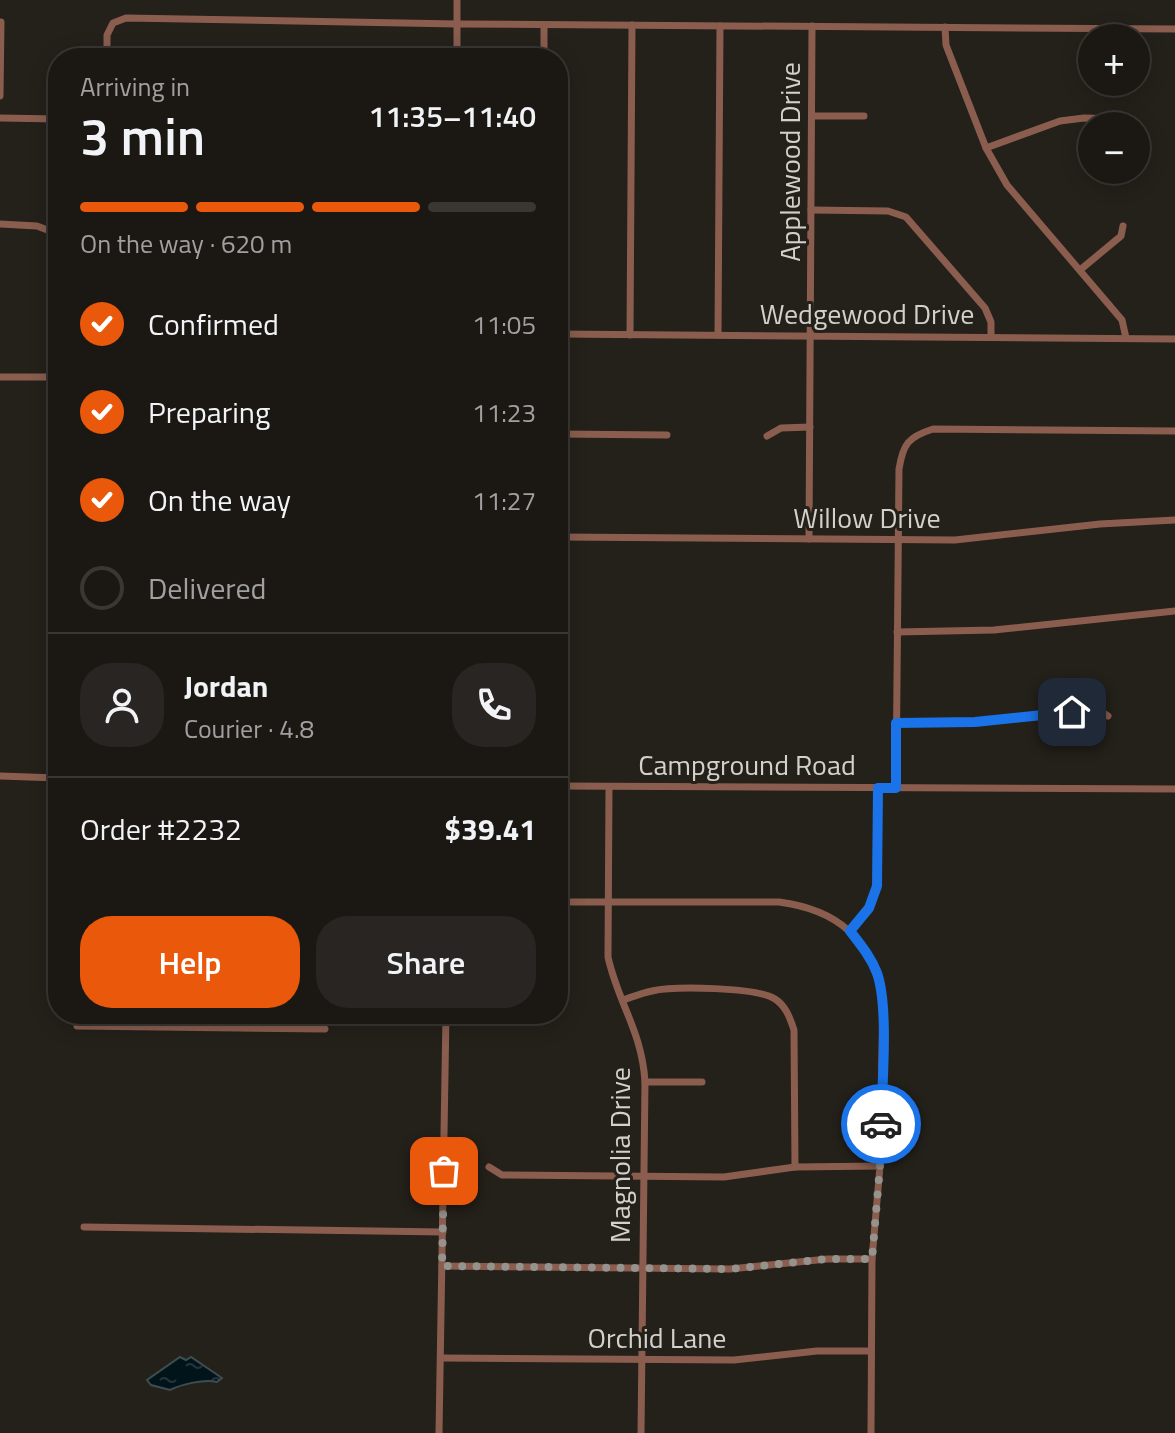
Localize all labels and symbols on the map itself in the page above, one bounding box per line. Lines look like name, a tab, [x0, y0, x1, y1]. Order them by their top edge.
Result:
street label: Applewood Drive	[768, 62, 811, 262]
street label: Wedgewood Drive	[760, 292, 974, 335]
street label: Willow Drive	[793, 496, 941, 539]
pin	[1038, 678, 1106, 746]
street label: Campground Road	[638, 743, 856, 786]
street label: Magnolia Drive	[598, 1067, 641, 1243]
courier	[841, 1084, 921, 1164]
pin	[410, 1137, 478, 1205]
street label: Orchid Lane	[588, 1316, 726, 1359]

